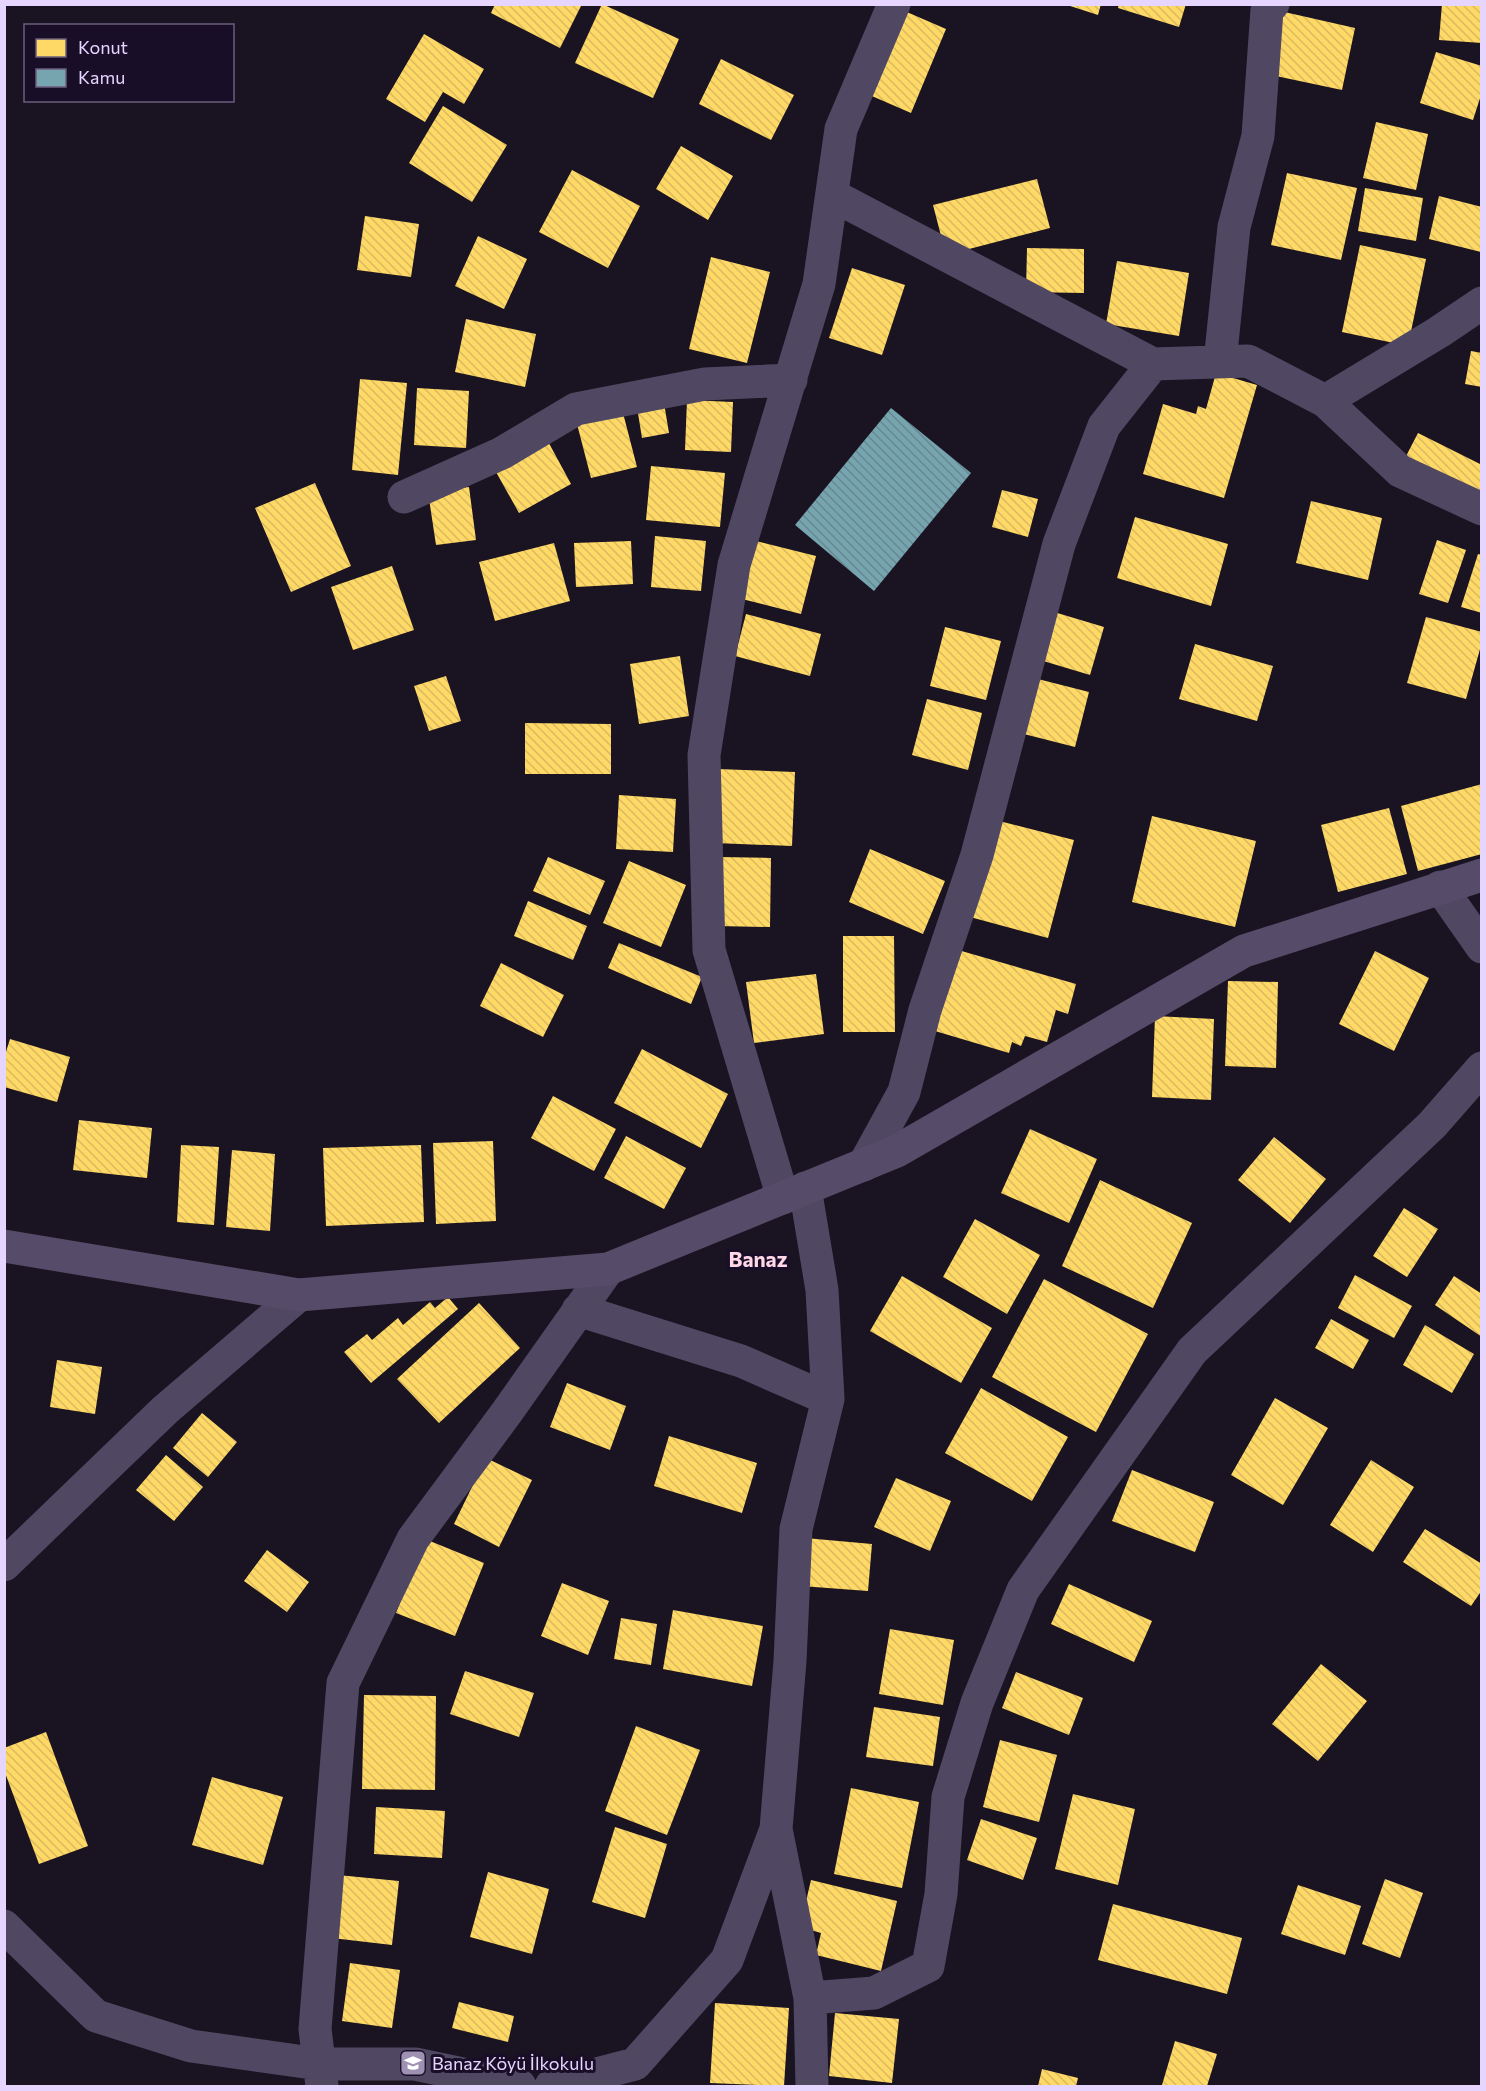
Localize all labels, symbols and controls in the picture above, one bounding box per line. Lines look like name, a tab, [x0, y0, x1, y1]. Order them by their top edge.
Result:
legend	[24, 24, 234, 102]
text: Konut	[78, 36, 128, 58]
text: Kamu	[78, 66, 125, 88]
district label: Banaz	[728, 1246, 788, 1271]
school or university icon: Banaz Köyü İlkokulu	[398, 2048, 428, 2078]
place label: Banaz Köyü İlkokulu	[432, 2052, 594, 2074]

